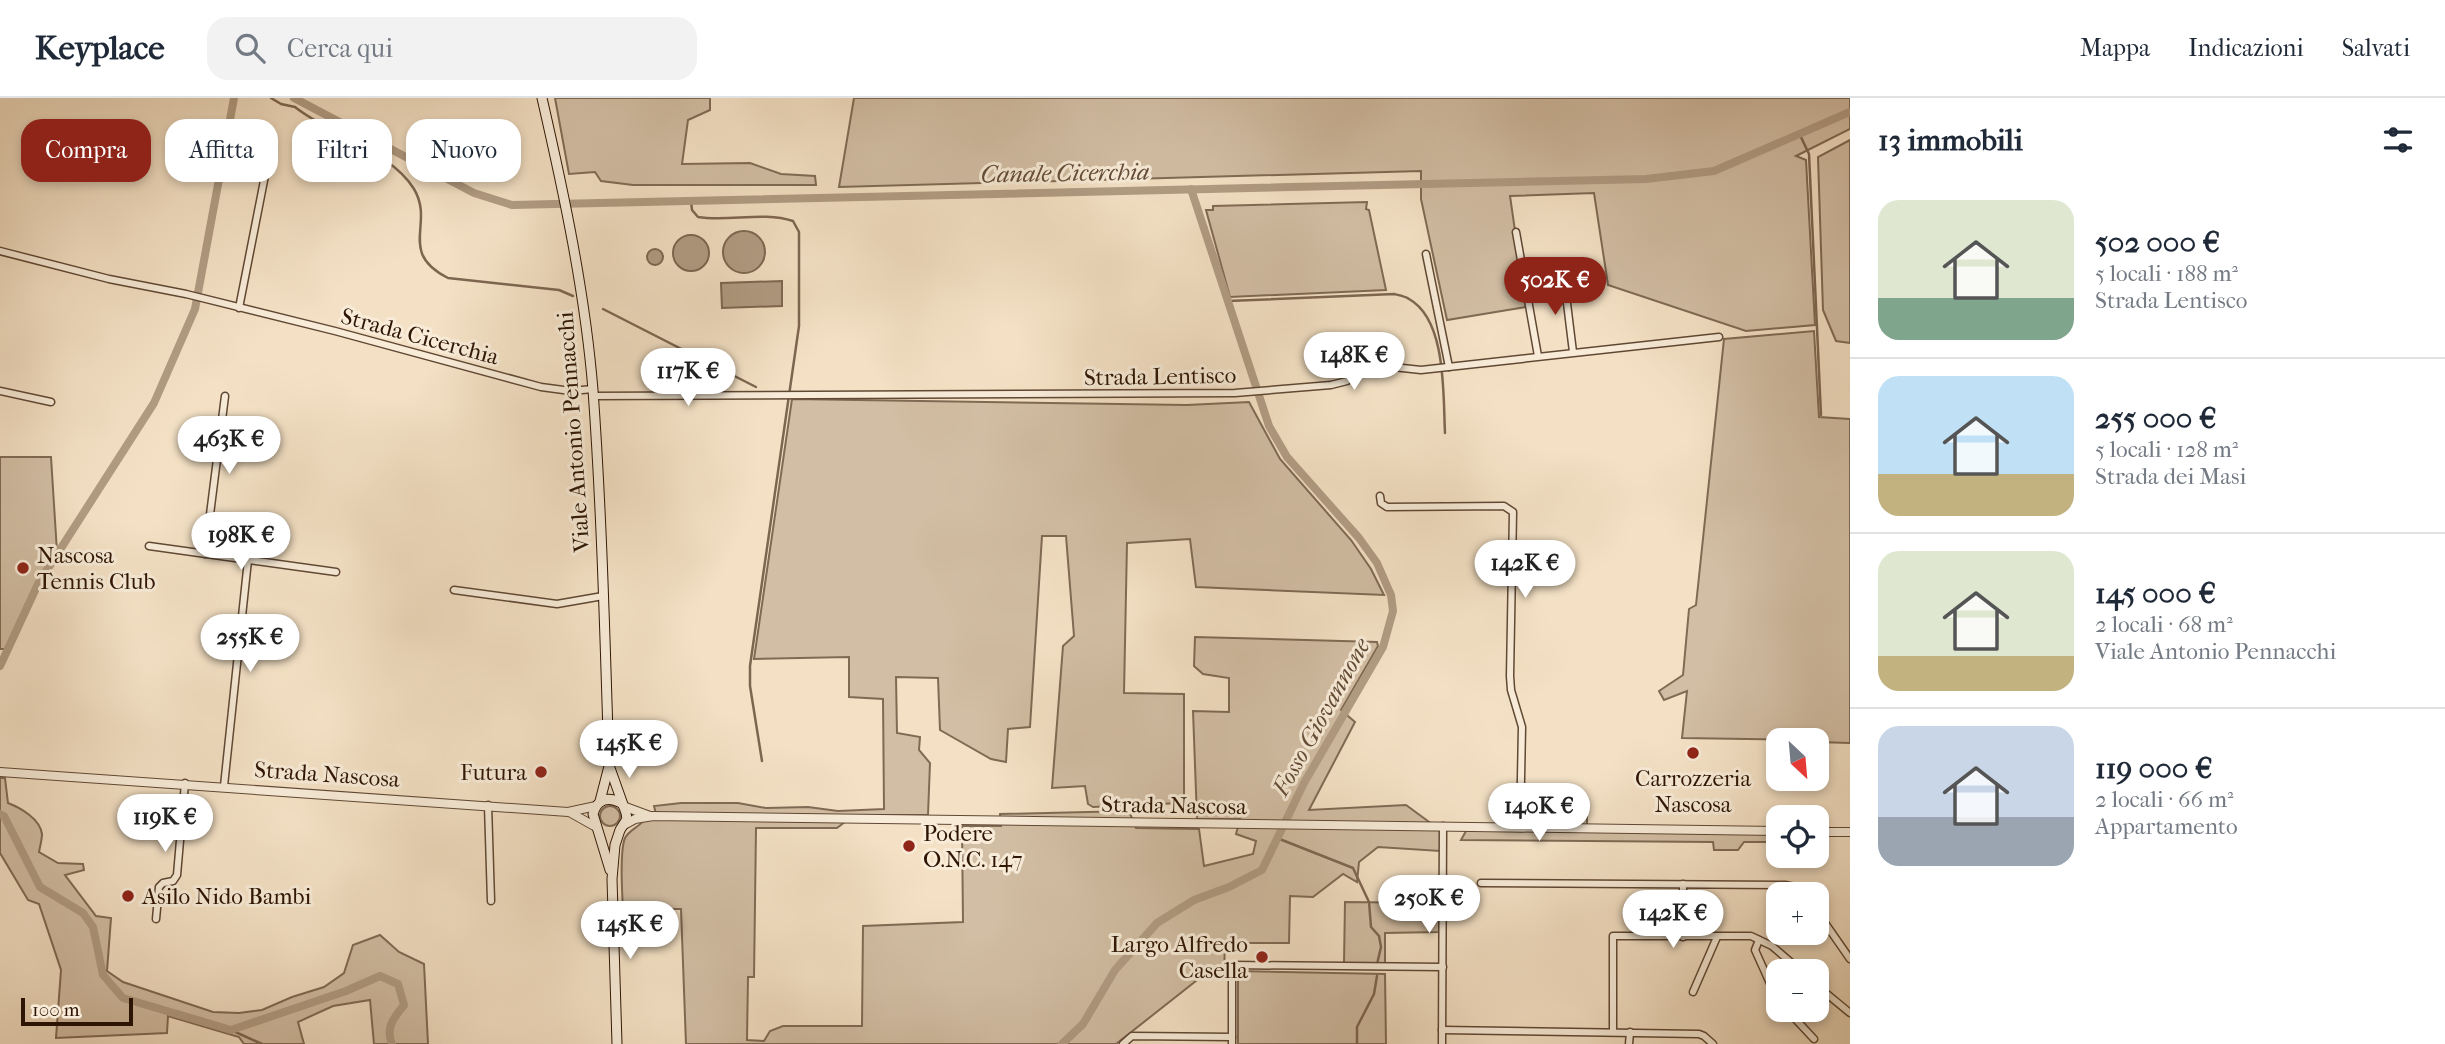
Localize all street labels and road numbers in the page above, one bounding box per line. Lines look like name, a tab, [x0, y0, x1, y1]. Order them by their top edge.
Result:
street label: Strada Cicerchia	[338, 302, 502, 371]
street label: Viale Antonio Pennacchi	[552, 311, 595, 554]
street label: Strada Lentisco	[1084, 362, 1236, 391]
street label: Strada Nascosa	[253, 756, 401, 793]
street label: Strada Nascosa	[1101, 791, 1247, 820]

